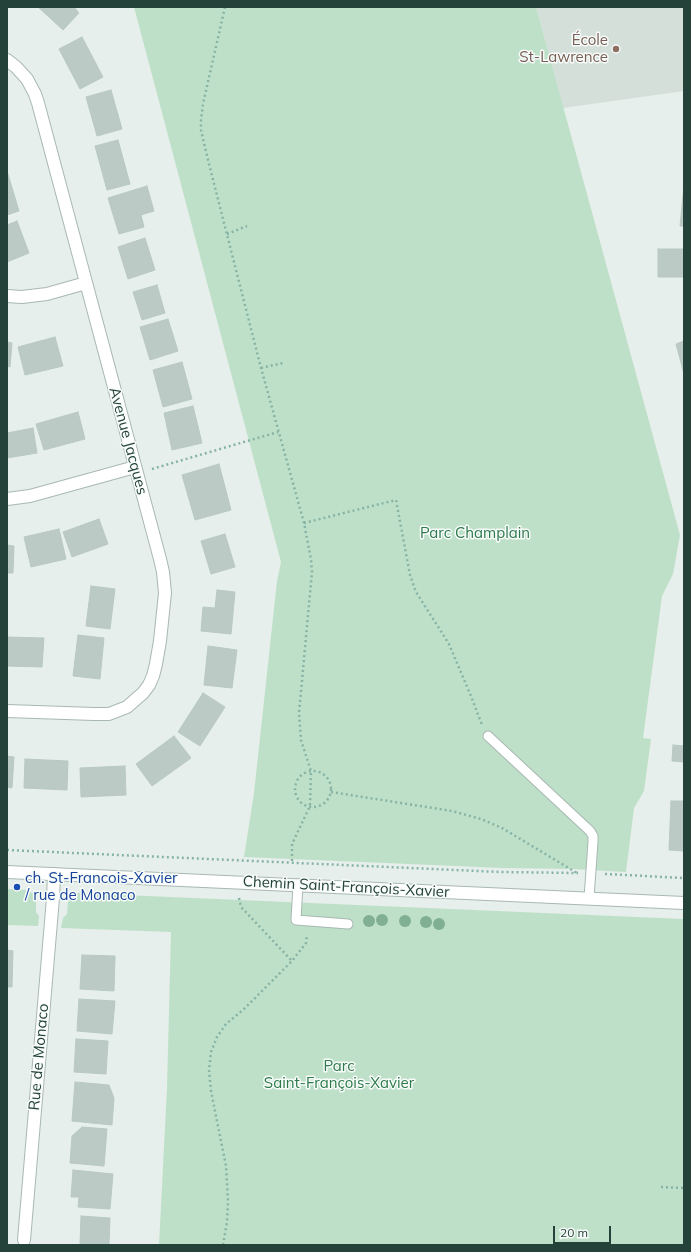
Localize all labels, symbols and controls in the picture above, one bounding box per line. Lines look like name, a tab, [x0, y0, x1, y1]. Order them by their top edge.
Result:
place label: École St-Lawrence	[519, 31, 608, 66]
marker: École St-Lawrence	[611, 44, 621, 54]
street label: Avenue Jacques	[105, 385, 151, 497]
park label: Parc Champlain	[420, 524, 530, 542]
place label: ch. St-Francois-Xavier / rue de Monaco	[25, 869, 178, 904]
street label: Chemin Saint-François-Xavier	[242, 873, 450, 901]
marker: ch. St-Francois-Xavier / rue de Monaco	[12, 882, 22, 892]
street label: Rue de Monaco	[25, 1003, 53, 1111]
park label: Parc Saint-François-Xavier	[264, 1057, 414, 1092]
scale bar	[555, 1218, 613, 1244]
text: 20 m	[560, 1225, 588, 1240]

